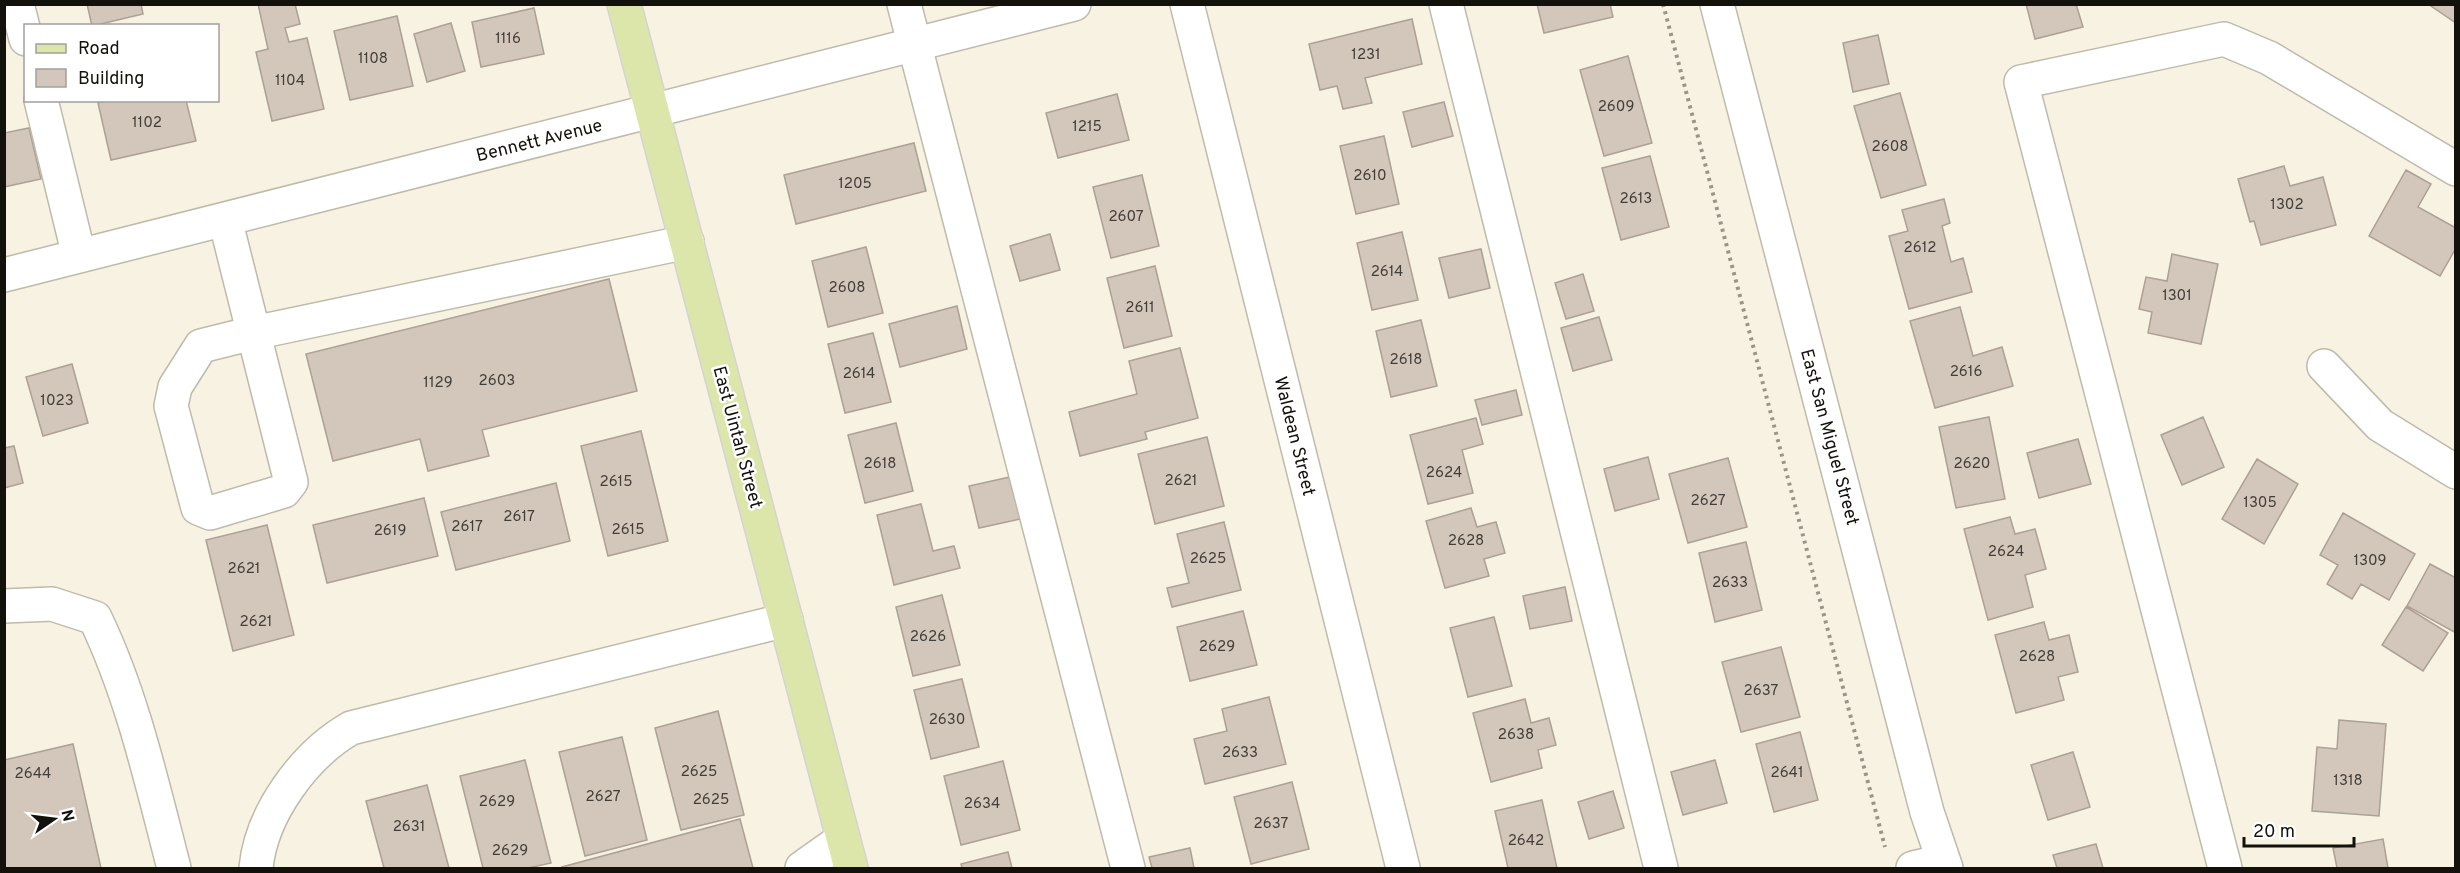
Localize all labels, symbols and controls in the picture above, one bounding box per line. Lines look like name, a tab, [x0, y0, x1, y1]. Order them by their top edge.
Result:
legend	[24, 24, 219, 102]
house number: 1116	[495, 30, 521, 49]
text: Road	[78, 38, 120, 61]
house number: 1231	[1351, 46, 1381, 65]
house number: 1108	[358, 50, 388, 69]
text: Building	[78, 68, 144, 91]
house number: 1104	[275, 72, 305, 91]
house number: 2609	[1598, 98, 1634, 117]
house number: 1102	[132, 114, 162, 133]
street label: Bennett Avenue	[474, 115, 605, 168]
house number: 1215	[1072, 118, 1102, 137]
house number: 2608	[1872, 138, 1908, 157]
house number: 2610	[1353, 167, 1387, 186]
house number: 1205	[838, 175, 872, 194]
house number: 2613	[1620, 190, 1652, 209]
house number: 1302	[2270, 196, 2304, 215]
house number: 2607	[1108, 208, 1144, 227]
house number: 2612	[1904, 239, 1936, 258]
house number: 2614	[1371, 263, 1403, 282]
house number: 2608	[829, 279, 865, 298]
house number: 1301	[2162, 287, 2192, 306]
house number: 2611	[1125, 299, 1155, 318]
street label: East San Miguel Street	[1794, 347, 1863, 528]
house number: 2618	[1390, 351, 1422, 370]
house number: 2616	[1950, 363, 1982, 382]
street label: East Uintah Street	[707, 364, 767, 511]
house number: 2614	[843, 365, 875, 384]
house number: 2603	[479, 372, 515, 391]
house number: 1129	[423, 374, 453, 393]
street label: Waldean Street	[1268, 374, 1319, 498]
house number: 1023	[40, 392, 74, 411]
house number: 2618	[864, 455, 896, 474]
house number: 2620	[1954, 455, 1990, 474]
house number: 2624	[1426, 464, 1462, 483]
house number: 2621	[1165, 472, 1197, 491]
house number: 2615	[599, 473, 633, 492]
house number: 2627	[1691, 492, 1726, 511]
house number: 1305	[2243, 494, 2277, 513]
house number: 2617	[503, 508, 535, 527]
house number: 2617	[451, 518, 483, 537]
house number: 2615	[611, 521, 645, 540]
house number: 2619	[374, 522, 406, 541]
house number: 2628	[1448, 532, 1484, 551]
house number: 2624	[1988, 543, 2024, 562]
house number: 2625	[1190, 550, 1226, 569]
house number: 1309	[2353, 552, 2387, 571]
house number: 2621	[228, 560, 260, 579]
house number: 2633	[1712, 574, 1748, 593]
house number: 2621	[240, 613, 272, 632]
house number: 2626	[910, 628, 946, 647]
house number: 2629	[1199, 638, 1235, 657]
house number: 2628	[2019, 648, 2055, 667]
house number: 2637	[1744, 682, 1779, 701]
house number: 2630	[929, 711, 965, 730]
house number: 2638	[1498, 726, 1534, 745]
house number: 2633	[1222, 744, 1258, 763]
house number: 2625	[681, 763, 717, 782]
house number: 2641	[1770, 764, 1804, 783]
house number: 2644	[15, 765, 51, 784]
house number: 1318	[2333, 772, 2363, 791]
house number: 2627	[586, 788, 621, 807]
north arrow	[24, 789, 84, 849]
house number: 2625	[693, 791, 729, 810]
house number: 2629	[479, 793, 515, 812]
house number: 2634	[964, 795, 1000, 814]
text: N	[56, 808, 78, 824]
scale bar	[2244, 810, 2354, 848]
house number: 2637	[1254, 815, 1289, 834]
house number: 2631	[393, 818, 425, 837]
text: 20 m	[2253, 821, 2295, 844]
house number: 2642	[1508, 832, 1544, 851]
house number: 2629	[492, 842, 528, 861]

